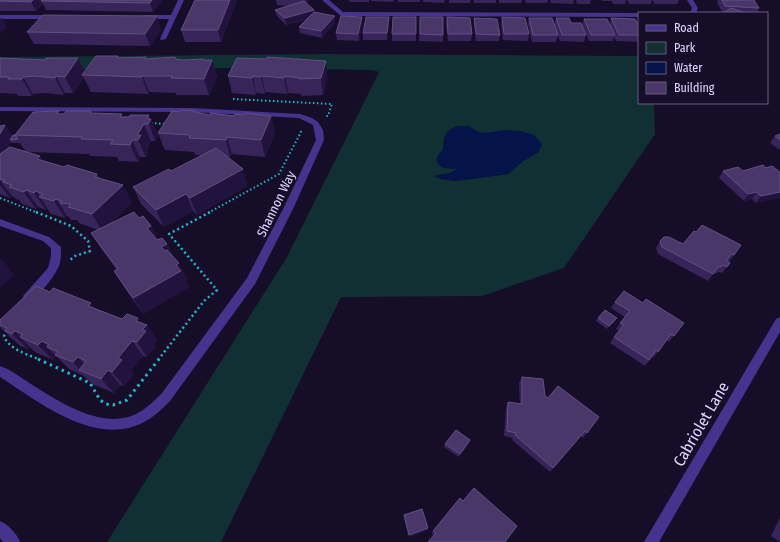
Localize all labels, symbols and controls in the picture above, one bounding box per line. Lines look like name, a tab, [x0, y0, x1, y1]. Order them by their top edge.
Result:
legend	[638, 12, 768, 104]
text: Road	[674, 21, 699, 35]
text: Park	[674, 41, 696, 55]
text: Water	[674, 61, 703, 75]
text: Building	[674, 81, 715, 95]
street label: Shannon Way	[254, 168, 298, 239]
street label: Cabriolet Lane	[669, 378, 733, 470]

